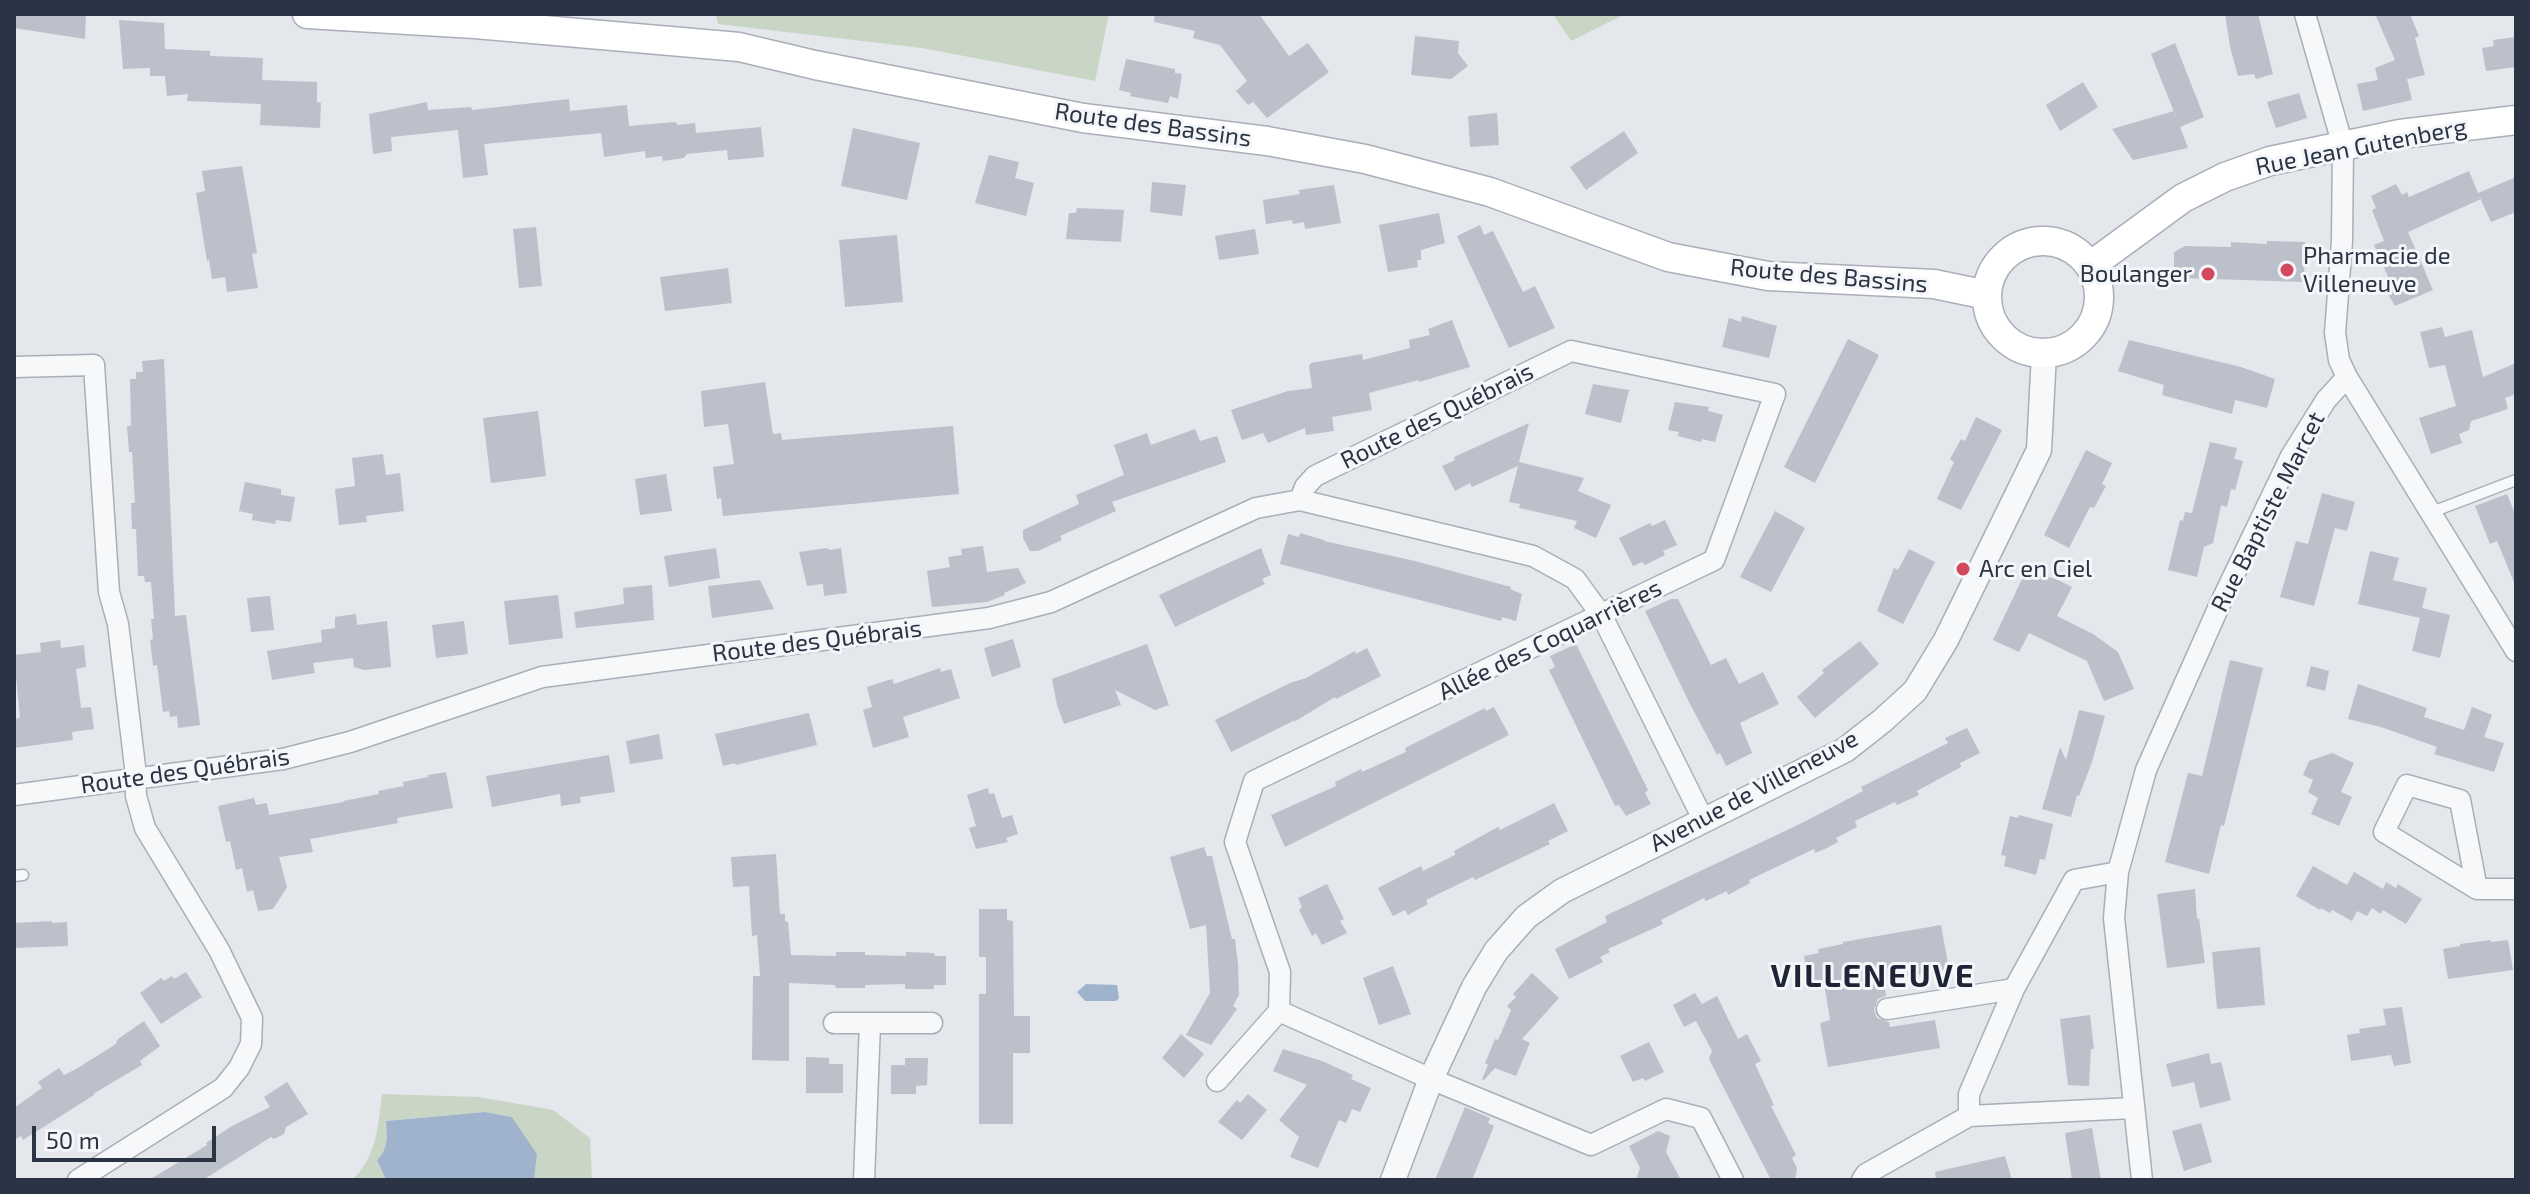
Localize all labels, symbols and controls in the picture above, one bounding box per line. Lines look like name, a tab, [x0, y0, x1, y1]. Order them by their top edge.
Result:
street label: Route des Bassins	[1053, 97, 1253, 153]
street label: Rue Jean Gutenberg	[2253, 112, 2469, 182]
place label: Pharmacie de Villeneuve	[2303, 242, 2451, 298]
street label: Route des Bassins	[1729, 253, 1929, 299]
place label: Boulanger	[2080, 260, 2192, 288]
marker: Pharmacie de Villeneuve	[2278, 261, 2296, 279]
marker: Boulanger	[2199, 265, 2217, 283]
street label: Route des Québrais	[1336, 357, 1538, 475]
street label: Rue Baptiste Marcet	[2205, 407, 2331, 617]
place label: Arc en Ciel	[1979, 555, 2092, 583]
marker: Arc en Ciel	[1954, 560, 1972, 578]
street label: Allée des Coquarrières	[1434, 573, 1666, 707]
street label: Route des Québrais	[711, 614, 923, 668]
street label: Avenue de Villeneuve	[1645, 724, 1863, 858]
street label: Route des Québrais	[79, 742, 291, 800]
district label: VILLENEUVE	[1770, 957, 1976, 995]
scale bar	[36, 1110, 220, 1160]
text: 50 m	[46, 1125, 100, 1154]

